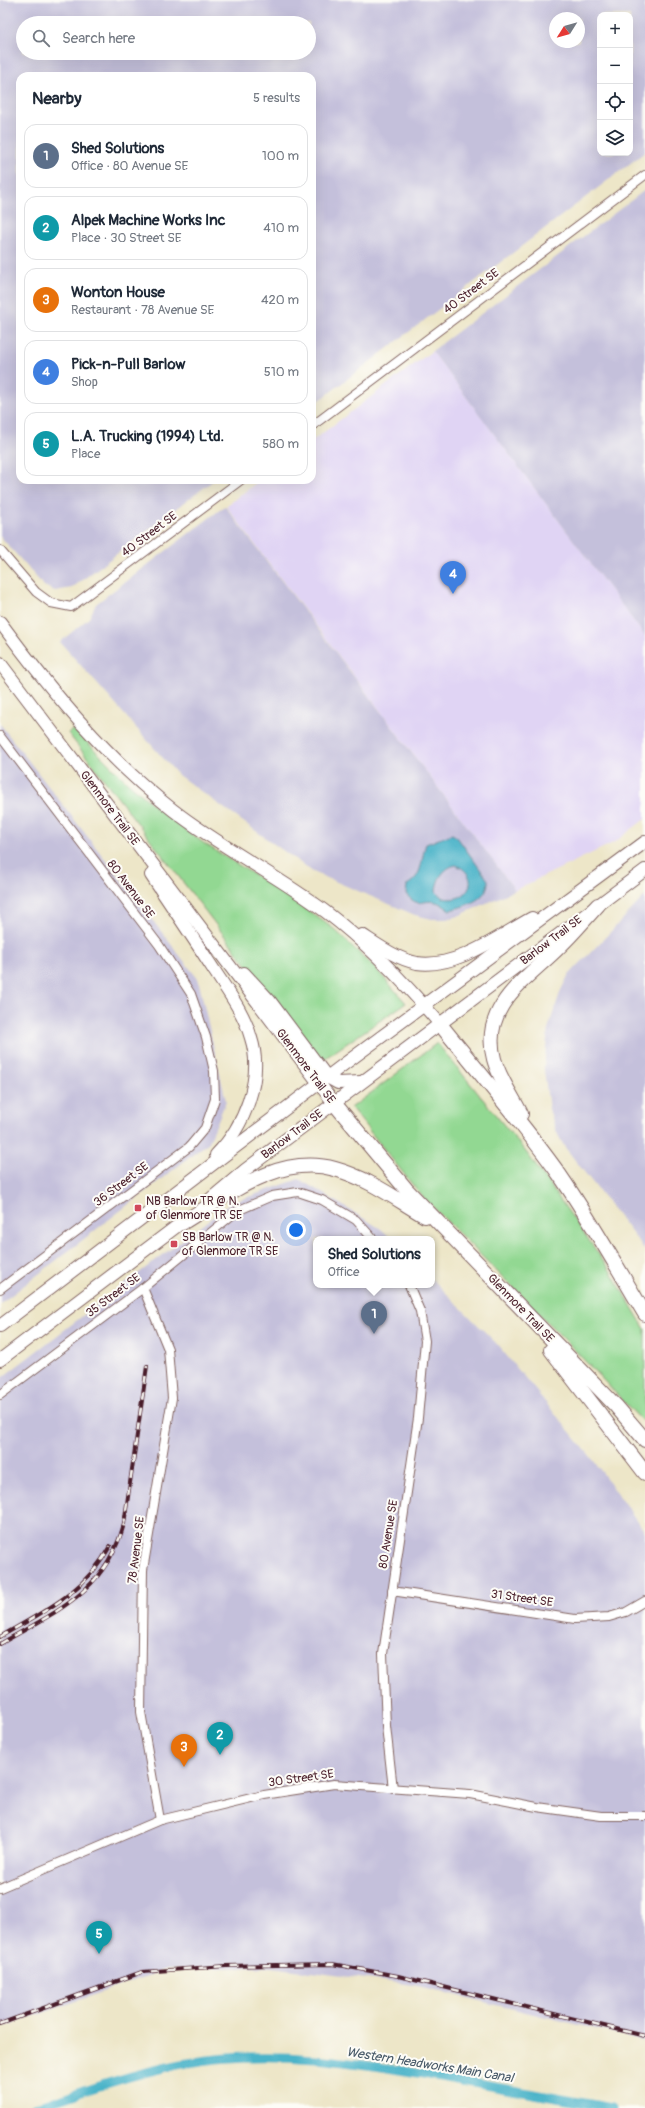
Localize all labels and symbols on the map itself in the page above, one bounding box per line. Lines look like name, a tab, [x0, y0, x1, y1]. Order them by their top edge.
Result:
north arrow	[549, 12, 585, 48]
street label: 40 Street SE	[440, 266, 502, 317]
street label: 40 Street SE	[118, 509, 180, 560]
pin: 4	[440, 561, 466, 594]
street label: Glenmore Trail SE	[77, 768, 143, 849]
street label: 80 Avenue SE	[104, 857, 158, 922]
street label: Barlow Trail SE	[517, 912, 585, 969]
street label: Glenmore Trail SE	[273, 1026, 339, 1107]
street label: Barlow Trail SE	[258, 1106, 326, 1163]
street label: 36 Street SE	[91, 1159, 152, 1210]
place label: NB Barlow TR @ N. of Glenmore TR SE	[146, 1194, 242, 1223]
marker: NB Barlow TR @ N. of Glenmore TR SE	[133, 1203, 143, 1213]
your location	[286, 1220, 306, 1240]
place label: SB Barlow TR @ N. of Glenmore TR SE	[182, 1230, 278, 1259]
marker: SB Barlow TR @ N. of Glenmore TR SE	[169, 1239, 179, 1249]
street label: 35 Street SE	[83, 1270, 143, 1321]
street label: Glenmore Trail SE	[484, 1271, 557, 1346]
pin: 1	[361, 1301, 387, 1334]
street label: 80 Avenue SE	[376, 1499, 401, 1570]
street label: 78 Avenue SE	[125, 1516, 148, 1585]
street label: 31 Street SE	[490, 1587, 554, 1610]
pin: 2	[207, 1722, 233, 1755]
pin: 3	[171, 1734, 197, 1767]
street label: 30 Street SE	[267, 1766, 335, 1791]
pin: 5	[86, 1921, 112, 1954]
water label: Western Headworks Main Canal	[345, 2044, 516, 2086]

